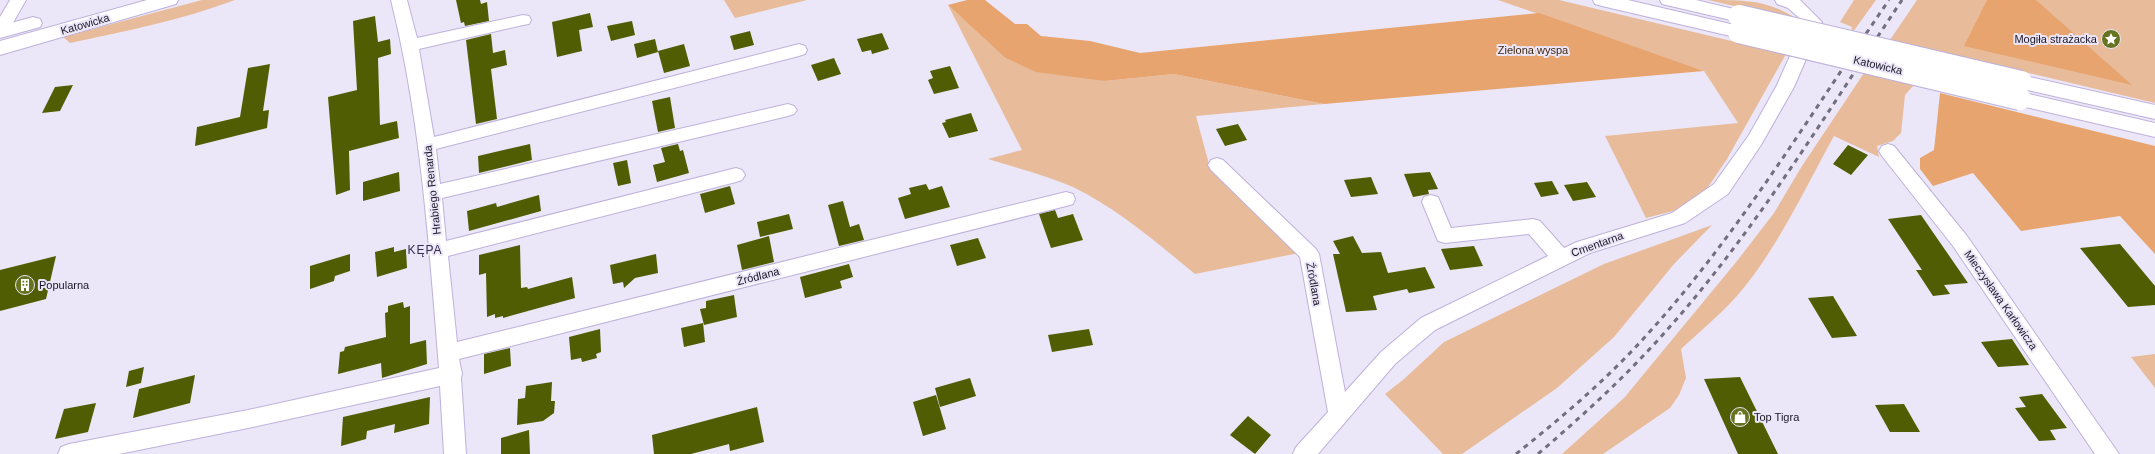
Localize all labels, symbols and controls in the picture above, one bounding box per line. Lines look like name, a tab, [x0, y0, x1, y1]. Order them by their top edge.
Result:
street label: Katowicka	[59, 11, 112, 37]
place icon: Mogiła strażacka	[2100, 28, 2122, 50]
place label: Mogiła strażacka	[2014, 33, 2098, 45]
park label: Zielona wyspa	[1498, 44, 1569, 56]
street label: Katowicka	[1852, 54, 1905, 77]
street label: Hrabiego Renarda	[421, 144, 443, 235]
street label: Cmentarna	[1569, 229, 1625, 259]
district label: KĘPA	[407, 243, 443, 257]
street label: Mieczysława Karłowicza	[1962, 248, 2040, 353]
street label: Źródlana	[1304, 262, 1324, 307]
street label: Źródlana	[735, 265, 781, 287]
building icon: Popularna	[14, 274, 36, 296]
place label: Popularna	[39, 279, 90, 291]
shop icon: Top Tigra	[1729, 406, 1751, 428]
place label: Top Tigra	[1754, 411, 1800, 423]

